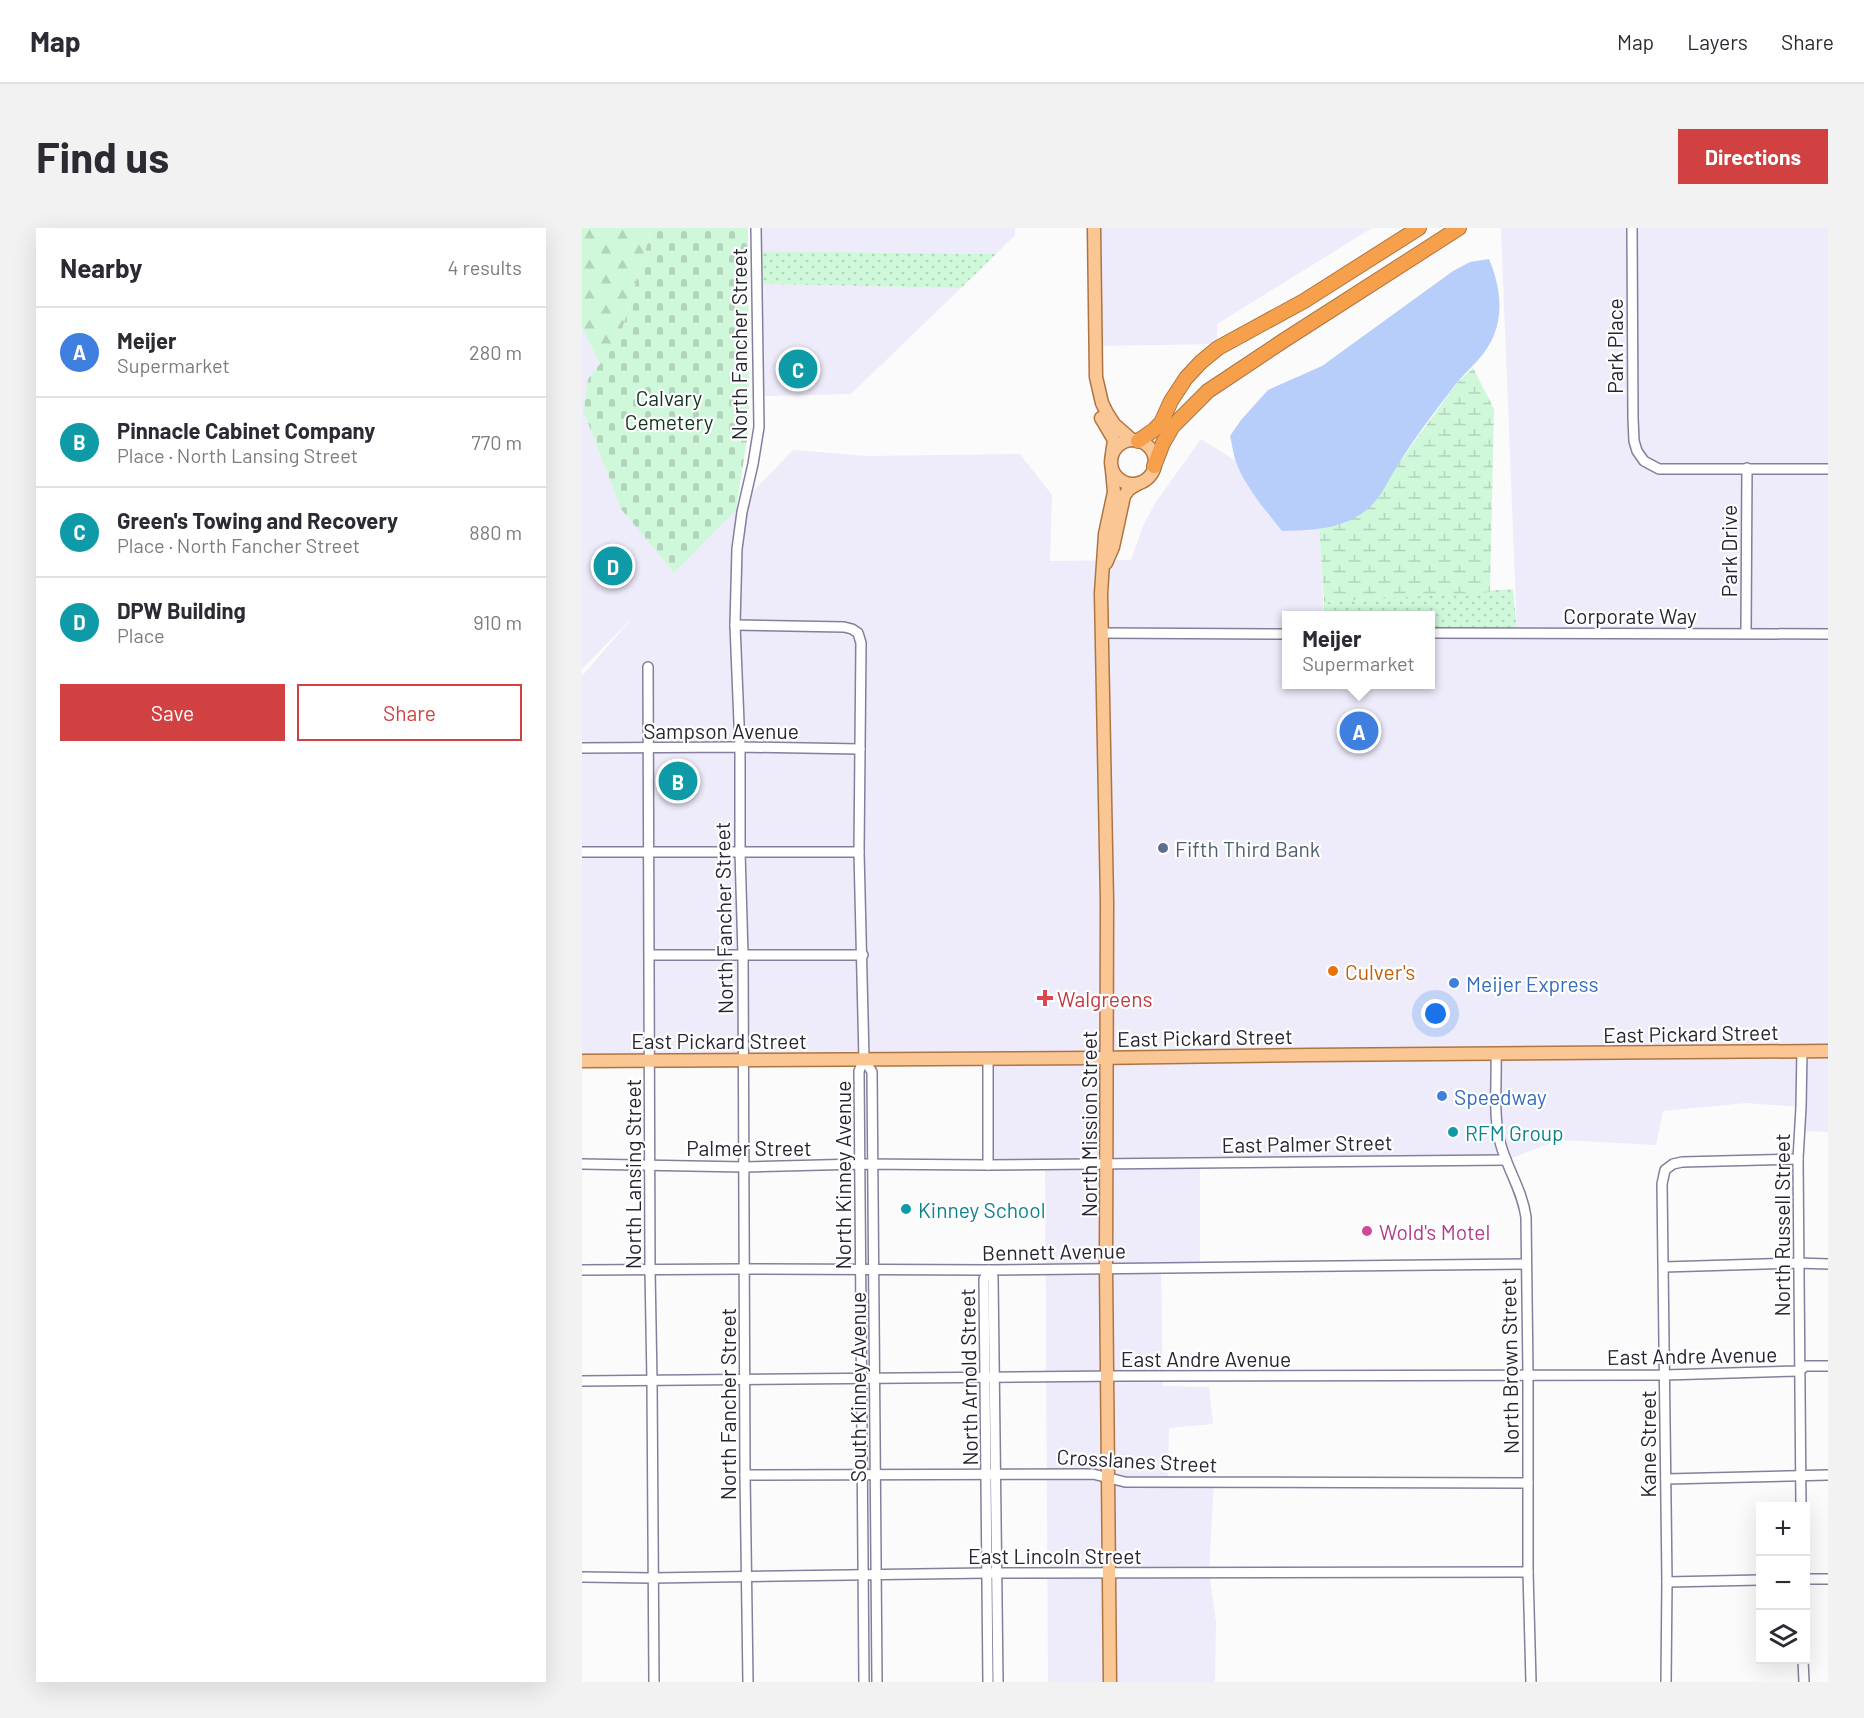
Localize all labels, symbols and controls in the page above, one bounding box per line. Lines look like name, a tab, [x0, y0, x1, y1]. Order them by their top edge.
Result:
text: Map	[30, 24, 81, 58]
text: Map	[1617, 29, 1654, 54]
text: Layers	[1687, 29, 1748, 54]
text: Share	[1781, 29, 1834, 54]
button: Directions	[1678, 129, 1828, 184]
text: Find us	[36, 131, 169, 181]
street label: North Fancher Street	[726, 248, 751, 440]
text: Nearby	[60, 252, 142, 283]
text: 4 results	[447, 255, 522, 279]
street label: Park Place	[1602, 298, 1627, 394]
text: Meijer	[117, 327, 176, 353]
text: A	[73, 340, 86, 364]
text: 280 m	[469, 340, 522, 364]
pin: C	[778, 346, 818, 392]
text: Supermarket	[117, 353, 230, 377]
park label: Calvary Cemetery	[625, 385, 714, 434]
text: Pinnacle Cabinet Company	[117, 417, 375, 443]
text: B	[73, 430, 86, 454]
text: 770 m	[471, 430, 522, 454]
text: Place · North Lansing Street	[117, 443, 358, 467]
street label: Park Drive	[1716, 505, 1741, 597]
text: Green's Towing and Recovery	[117, 507, 398, 533]
text: C	[73, 520, 86, 544]
text: 880 m	[469, 520, 522, 544]
text: Place · North Fancher Street	[117, 533, 360, 557]
pin: D	[594, 544, 633, 588]
text: DPW Building	[117, 597, 246, 623]
street label: Corporate Way	[1563, 603, 1697, 628]
text: D	[73, 610, 86, 634]
text: 910 m	[473, 610, 522, 634]
popup	[1282, 611, 1435, 689]
text: Place	[117, 623, 165, 647]
text: Meijer	[1302, 625, 1361, 651]
text: Supermarket	[1302, 651, 1415, 675]
button: Save	[60, 684, 285, 741]
button: Share	[297, 684, 522, 741]
pin: A	[1340, 708, 1378, 754]
street label: Sampson Avenue	[643, 718, 799, 743]
pin: B	[658, 758, 698, 804]
street label: North Fancher Street	[709, 822, 737, 1014]
place label: Fifth Third Bank	[1175, 836, 1320, 861]
marker: Fifth Third Bank	[1156, 841, 1170, 855]
place label: Culver's	[1345, 959, 1415, 984]
marker: Culver's	[1326, 964, 1340, 978]
place label: Meijer Express	[1466, 971, 1599, 996]
marker: Meijer Express	[1447, 976, 1461, 990]
place label: Walgreens	[1057, 986, 1153, 1011]
marker: Walgreens	[1038, 991, 1052, 1005]
your location	[1421, 999, 1450, 1028]
street label: East Pickard Street	[1603, 1019, 1779, 1047]
street label: East Pickard Street	[1117, 1023, 1293, 1051]
street label: East Pickard Street	[631, 1028, 807, 1053]
street label: North Mission Street	[1076, 1031, 1101, 1217]
street label: North Lansing Street	[620, 1079, 645, 1269]
street label: North Kinney Avenue	[830, 1081, 855, 1269]
place label: Speedway	[1454, 1084, 1547, 1109]
marker: Speedway	[1435, 1089, 1449, 1103]
place label: RFM Group	[1465, 1120, 1564, 1145]
marker: RFM Group	[1446, 1125, 1460, 1139]
street label: East Palmer Street	[1221, 1129, 1393, 1157]
street label: North Russell Street	[1769, 1133, 1794, 1317]
street label: Palmer Street	[686, 1135, 812, 1160]
place label: Kinney School	[918, 1197, 1046, 1222]
marker: Kinney School	[899, 1202, 913, 1216]
place label: Wold's Motel	[1379, 1219, 1490, 1244]
marker: Wold's Motel	[1360, 1224, 1374, 1238]
street label: Bennett Avenue	[982, 1237, 1126, 1265]
street label: North Brown Street	[1495, 1278, 1523, 1454]
street label: North Arnold Street	[954, 1288, 982, 1466]
street label: South Kinney Avenue	[845, 1292, 870, 1482]
street label: North Fancher Street	[715, 1308, 740, 1500]
street label: East Andre Avenue	[1607, 1341, 1777, 1369]
street label: East Andre Avenue	[1121, 1346, 1291, 1371]
street label: Kane Street	[1635, 1390, 1660, 1498]
street label: Crosslanes Street	[1056, 1443, 1218, 1477]
map controls	[1756, 1502, 1810, 1664]
button: +	[1756, 1502, 1810, 1556]
street label: East Lincoln Street	[968, 1543, 1142, 1568]
button: −	[1756, 1556, 1810, 1610]
button: layers	[1756, 1610, 1810, 1664]

